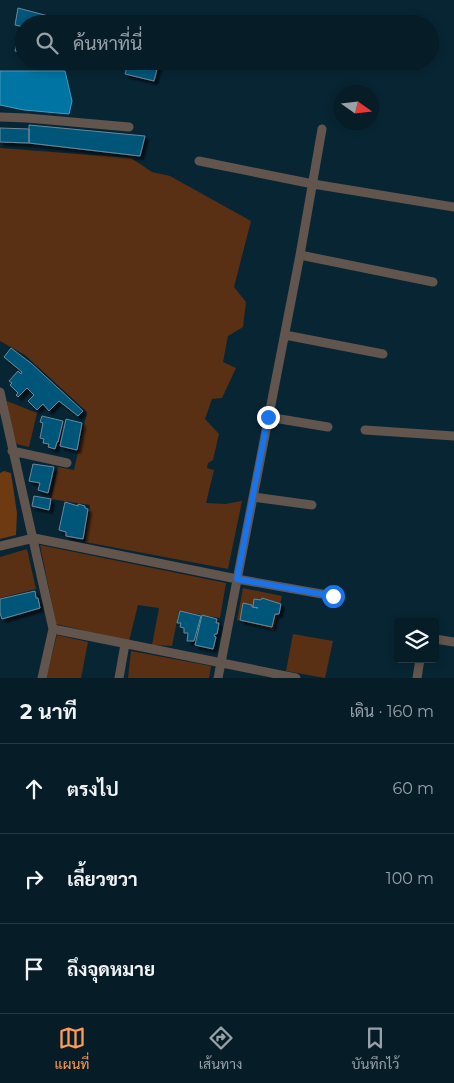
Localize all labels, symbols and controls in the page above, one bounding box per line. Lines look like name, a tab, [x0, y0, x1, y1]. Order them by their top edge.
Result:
search box	[15, 15, 439, 70]
icon: search	[33, 29, 61, 57]
text: ค้นหาที่นี่	[73, 32, 142, 55]
north arrow	[334, 85, 379, 130]
route end	[257, 406, 280, 429]
route start	[322, 585, 345, 608]
map controls	[394, 618, 439, 663]
button: layers	[394, 618, 439, 663]
text: 2 นาที	[20, 699, 77, 724]
text: เดิน · 160 m	[350, 702, 434, 721]
icon: ahead	[20, 775, 48, 803]
text: ตรงไป	[67, 778, 119, 801]
text: 60 m	[392, 779, 434, 798]
icon: right	[20, 865, 48, 893]
text: เลี้ยวขวา	[67, 868, 138, 891]
text: 100 m	[386, 869, 434, 888]
icon: arrive	[20, 955, 48, 983]
text: ถึงจุดหมาย	[67, 958, 155, 981]
tab: แผนที่	[55, 1024, 90, 1073]
tab: เส้นทาง	[199, 1024, 242, 1073]
tab: บันทึกไว้	[352, 1024, 399, 1073]

